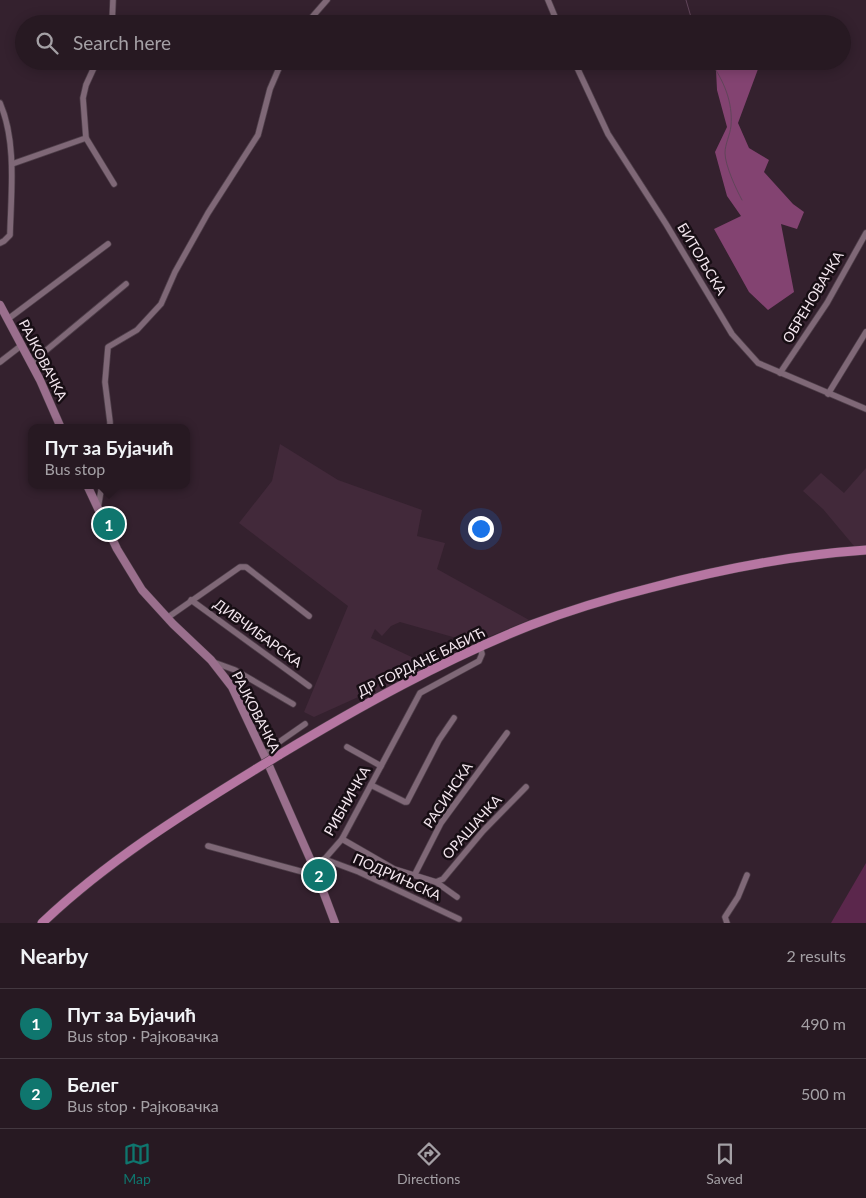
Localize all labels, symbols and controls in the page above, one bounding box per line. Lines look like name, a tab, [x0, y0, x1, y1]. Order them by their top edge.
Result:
search box	[15, 15, 851, 70]
icon: search	[33, 29, 61, 57]
text: Search here	[73, 31, 171, 54]
street label: БИТОЉСКА	[674, 220, 731, 298]
street label: ОБРЕНОВАЧКА	[779, 247, 847, 346]
street label: РАЈКОВАЧКА	[16, 316, 71, 404]
popup	[28, 424, 190, 489]
text: Пут за Бујачић	[44, 436, 174, 459]
text: Bus stop	[44, 459, 105, 478]
pin: 1	[93, 505, 125, 543]
your location	[468, 516, 494, 542]
street label: ДИВЧИБАРСКА	[211, 595, 306, 671]
street label: ДР ГОРДАНЕ БАБИЋ	[354, 623, 487, 700]
street label: РАЈКОВАЧКА	[229, 668, 284, 756]
street label: РАСИНСКА	[419, 758, 476, 831]
street label: РИБНИЧКА	[320, 763, 374, 838]
street label: ОРАШАЧКА	[438, 791, 505, 862]
street label: ПОДРИЊСКА	[351, 850, 444, 904]
pin: 2	[303, 856, 335, 894]
text: Nearby	[20, 943, 88, 968]
text: 2 results	[786, 946, 846, 965]
text: Пут за Бујачић	[67, 1003, 196, 1026]
text: 1	[31, 1014, 41, 1033]
text: 490 m	[801, 1014, 846, 1033]
text: Bus stop · Рајковачка	[67, 1026, 219, 1045]
text: Белег	[67, 1073, 119, 1096]
text: 2	[31, 1084, 41, 1103]
text: 500 m	[801, 1084, 846, 1103]
text: Bus stop · Рајковачка	[67, 1096, 219, 1115]
tab: Map	[123, 1140, 151, 1187]
tab: Directions	[397, 1140, 460, 1187]
tab: Saved	[706, 1140, 743, 1187]

